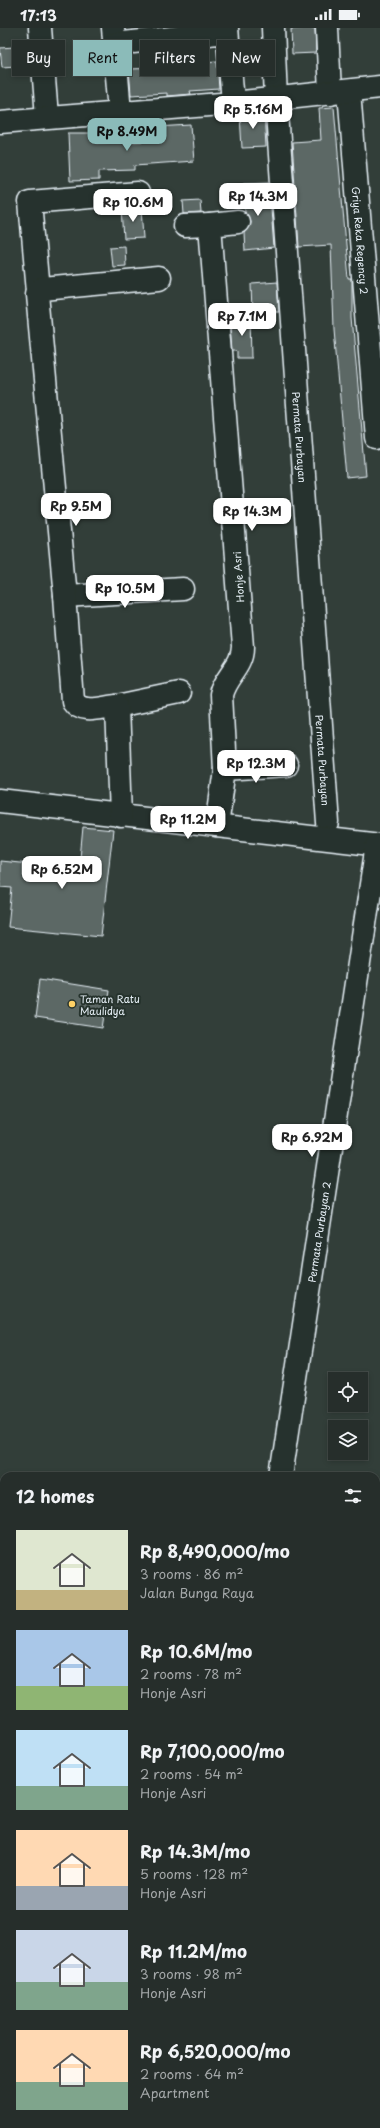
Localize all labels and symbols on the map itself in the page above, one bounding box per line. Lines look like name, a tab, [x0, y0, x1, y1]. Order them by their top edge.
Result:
pin: Rp 5.16M	[212, 96, 294, 130]
pin: Rp 8.49M	[86, 118, 168, 152]
pin: Rp 14.3M	[217, 183, 299, 217]
street label: Griya Reka Regency 2	[349, 186, 373, 295]
pin: Rp 10.6M	[92, 189, 174, 223]
pin: Rp 7.1M	[205, 303, 279, 337]
street label: Permata Purbayan	[290, 391, 311, 483]
pin: Rp 9.5M	[39, 493, 113, 527]
pin: Rp 14.3M	[211, 498, 293, 532]
street label: Honje Asri	[229, 551, 247, 603]
pin: Rp 10.5M	[84, 575, 166, 609]
street label: Permata Purbayan	[313, 714, 334, 806]
pin: Rp 12.3M	[215, 750, 297, 784]
pin: Rp 11.2M	[147, 806, 229, 840]
pin: Rp 6.52M	[21, 856, 103, 890]
place label: Taman Ratu Maulidya	[80, 991, 140, 1018]
marker: Taman Ratu Maulidya	[67, 999, 77, 1009]
pin: Rp 6.92M	[271, 1124, 353, 1158]
street label: Permata Purbayan 2	[303, 1180, 333, 1283]

